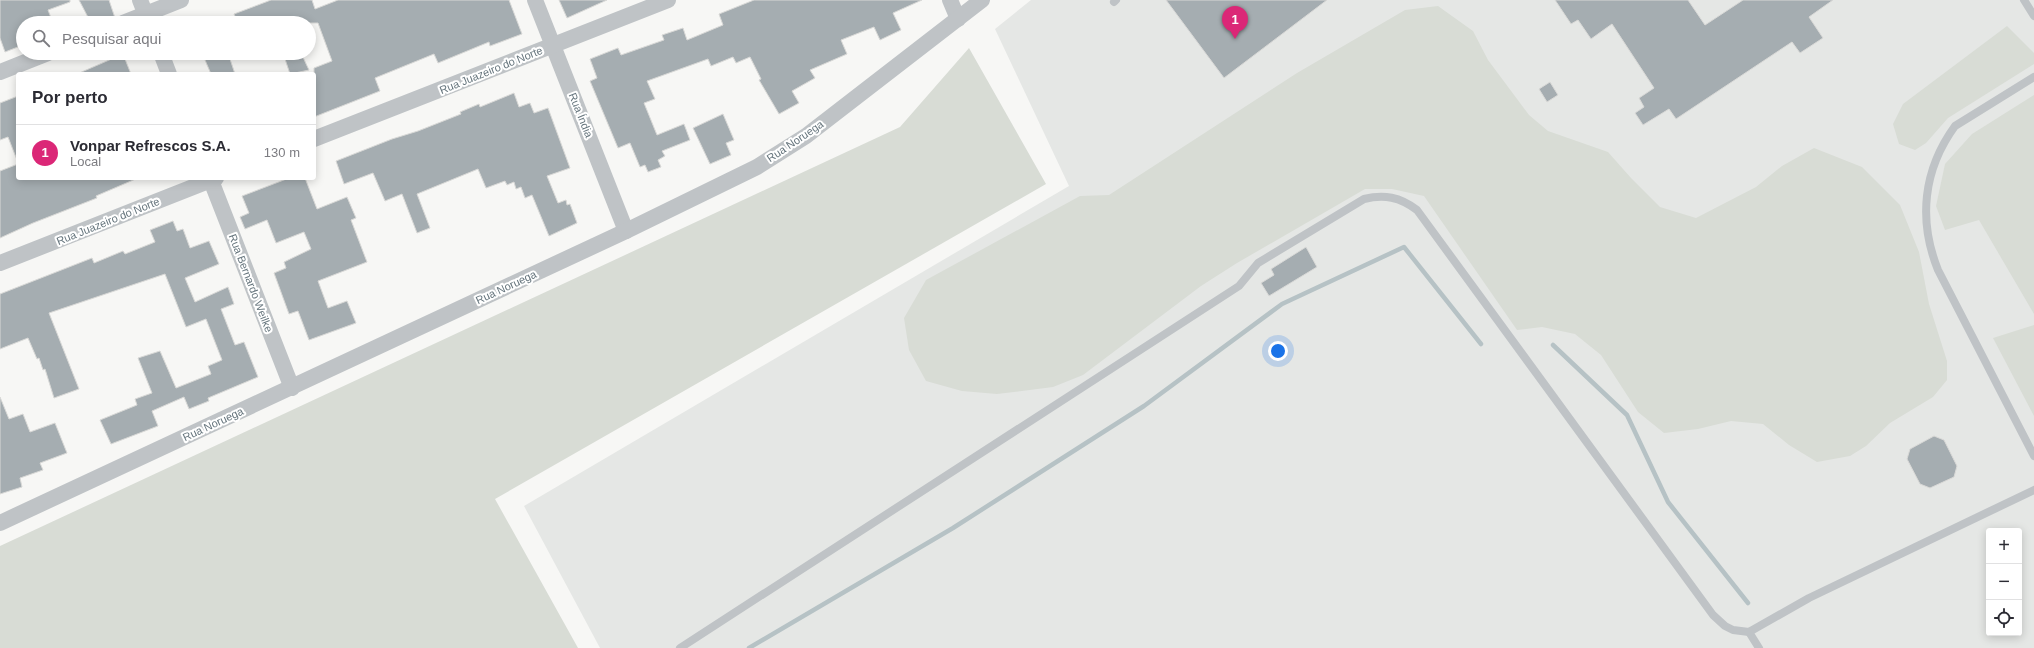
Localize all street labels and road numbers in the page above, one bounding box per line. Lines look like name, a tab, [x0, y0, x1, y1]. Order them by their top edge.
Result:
street label: Rua Juazeiro do Norte	[438, 44, 544, 96]
street label: Rua Índia	[567, 91, 596, 140]
street label: Rua Noruega	[765, 117, 826, 164]
street label: Rua Juazeiro do Norte	[55, 195, 161, 247]
street label: Rua Bernardo Weilke	[227, 232, 275, 334]
street label: Rua Noruega	[474, 267, 539, 306]
street label: Rua Noruega	[181, 404, 246, 443]

